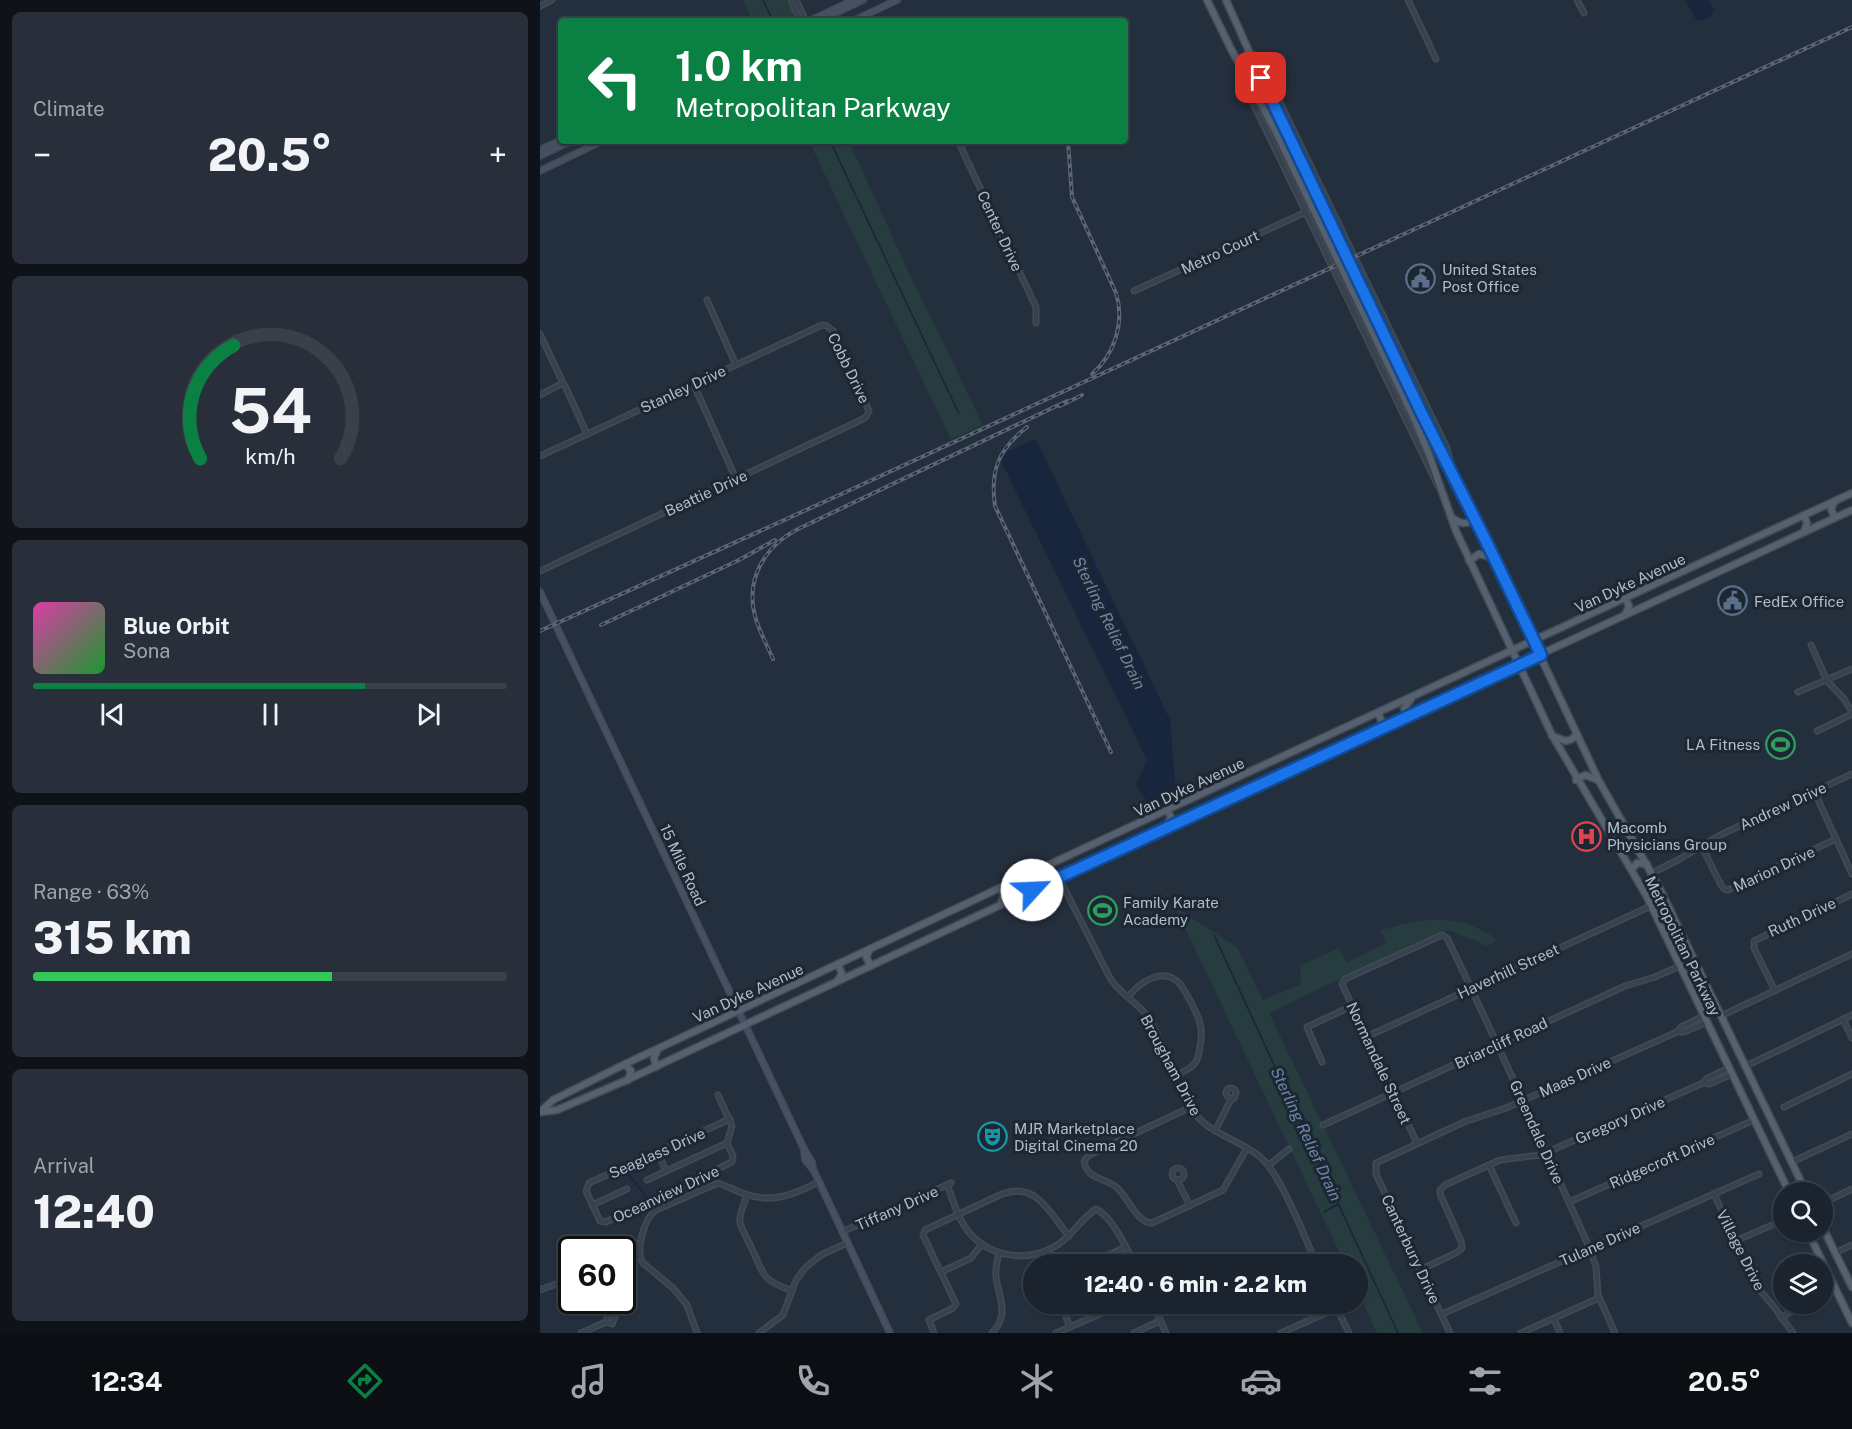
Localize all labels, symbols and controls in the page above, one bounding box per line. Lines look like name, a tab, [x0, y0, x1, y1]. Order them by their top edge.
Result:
text: 1.0 km	[675, 41, 803, 90]
icon: left	[576, 42, 654, 120]
pin	[1235, 52, 1286, 103]
icon: arrive	[1244, 61, 1277, 94]
text: Metropolitan Parkway	[675, 91, 951, 123]
text: Climate	[33, 97, 105, 121]
text: 20.5°	[208, 128, 332, 181]
text: −	[33, 136, 51, 174]
text: +	[489, 136, 507, 174]
street label: Center Drive	[974, 188, 1026, 274]
street label: Metro Court	[1178, 226, 1262, 277]
place label: United States Post Office	[1442, 261, 1537, 295]
public building icon: United States Post Office	[1405, 262, 1437, 294]
street label: Cobb Drive	[825, 330, 873, 406]
street label: Stanley Drive	[637, 362, 729, 416]
text: 54	[228, 374, 312, 447]
text: km/h	[245, 445, 295, 470]
street label: Beattie Drive	[662, 466, 750, 520]
street label: Van Dyke Avenue	[1572, 550, 1688, 616]
water label: Sterling Relief Drain	[1069, 553, 1149, 693]
public building icon: FedEx Office	[1717, 585, 1749, 617]
place label: FedEx Office	[1754, 593, 1844, 610]
text: Blue Orbit	[123, 613, 230, 639]
text: Sona	[123, 639, 170, 663]
icon: previous	[96, 698, 129, 731]
icon: pause	[254, 698, 287, 731]
icon: next	[412, 698, 445, 731]
sports icon: LA Fitness	[1765, 728, 1797, 760]
place label: LA Fitness	[1686, 736, 1760, 753]
street label: Van Dyke Avenue	[1131, 754, 1247, 820]
street label: Andrew Drive	[1737, 778, 1829, 834]
place label: Macomb Physicians Group	[1607, 819, 1727, 853]
hospital icon: Macomb Physicians Group	[1570, 820, 1602, 852]
street label: 15 Mile Road	[657, 821, 709, 909]
street label: Marion Drive	[1731, 843, 1817, 895]
position arrow	[1000, 858, 1064, 922]
street label: Metropolitan Parkway	[1642, 873, 1724, 1019]
text: Range · 63%	[33, 880, 149, 904]
place label: Family Karate Academy	[1123, 894, 1219, 928]
street label: Ruth Drive	[1765, 894, 1839, 940]
sports icon: Family Karate Academy	[1086, 895, 1118, 927]
text: 315 km	[33, 911, 192, 964]
street label: Haverhill Street	[1455, 940, 1562, 1002]
street label: Van Dyke Avenue	[690, 960, 806, 1026]
street label: Normandale Street	[1343, 999, 1415, 1127]
street label: Brougham Drive	[1137, 1012, 1205, 1118]
street label: Briarcliff Road	[1452, 1014, 1550, 1072]
street label: Maas Drive	[1536, 1054, 1614, 1100]
water label: Sterling Relief Drain	[1267, 1064, 1345, 1204]
street label: Greendale Drive	[1507, 1078, 1567, 1186]
street label: Gregory Drive	[1573, 1093, 1667, 1147]
place label: MJR Marketplace Digital Cinema 20	[1014, 1120, 1138, 1154]
theatre icon: MJR Marketplace Digital Cinema 20	[977, 1121, 1009, 1153]
street label: Seaglass Drive	[606, 1124, 708, 1182]
street label: Ridgecroft Drive	[1607, 1130, 1717, 1192]
text: Arrival	[33, 1154, 95, 1178]
street label: Oceanview Drive	[610, 1162, 722, 1226]
street label: Tiffany Drive	[853, 1182, 941, 1234]
map controls	[1773, 1182, 1833, 1314]
button: search	[1773, 1182, 1833, 1242]
text: 12:40	[33, 1185, 155, 1238]
street label: Canterbury Drive	[1378, 1192, 1444, 1306]
street label: Village Drive	[1713, 1207, 1769, 1293]
street label: Tulane Drive	[1557, 1219, 1643, 1269]
speed limit sign: 60	[558, 1236, 636, 1314]
button: layers	[1773, 1254, 1833, 1314]
text: 12:40 · 6 min · 2.2 km	[1084, 1271, 1307, 1297]
icon: directions	[344, 1360, 386, 1402]
icon: music	[568, 1360, 610, 1402]
icon: phone	[792, 1360, 834, 1402]
icon: climate	[1016, 1360, 1058, 1402]
icon: car	[1240, 1360, 1282, 1402]
icon: filters	[1464, 1360, 1506, 1402]
text: 12:34	[91, 1365, 163, 1397]
text: 20.5°	[1688, 1365, 1761, 1397]

